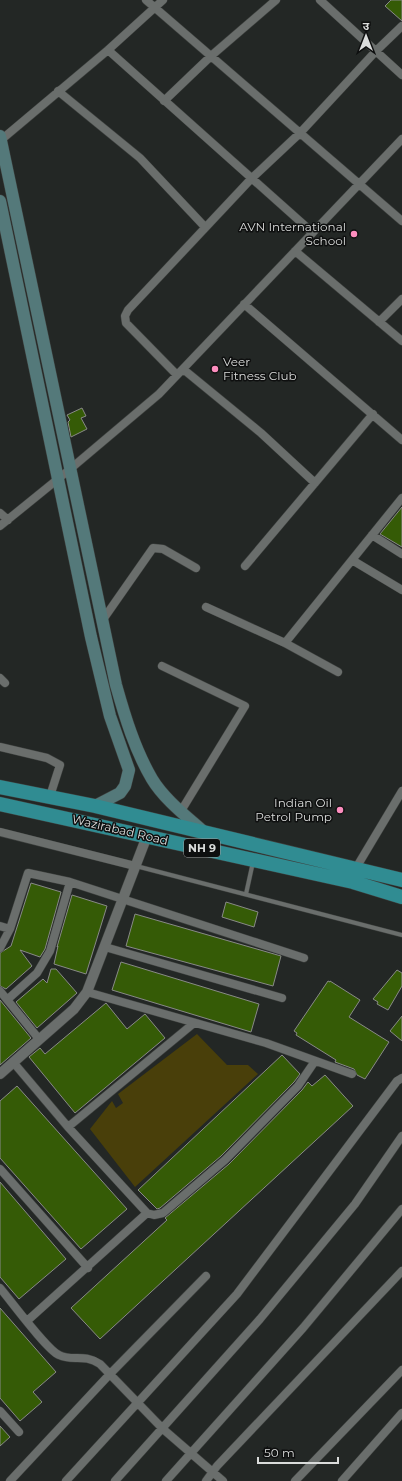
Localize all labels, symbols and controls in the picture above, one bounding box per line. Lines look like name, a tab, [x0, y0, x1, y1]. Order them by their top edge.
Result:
north arrow	[346, 16, 386, 56]
text: उ	[363, 19, 370, 33]
place label: AVN International School	[239, 219, 346, 248]
marker: AVN International School	[349, 229, 359, 239]
place label: Veer Fitness Club	[223, 354, 297, 383]
marker: Veer Fitness Club	[210, 364, 220, 374]
place label: Indian Oil Petrol Pump	[255, 795, 332, 824]
marker: Indian Oil Petrol Pump	[335, 805, 345, 815]
street label: Wazirabad Road	[71, 811, 170, 848]
road number: NH 9	[184, 839, 220, 857]
scale bar	[258, 1439, 338, 1465]
text: 50 m	[264, 1445, 295, 1460]

